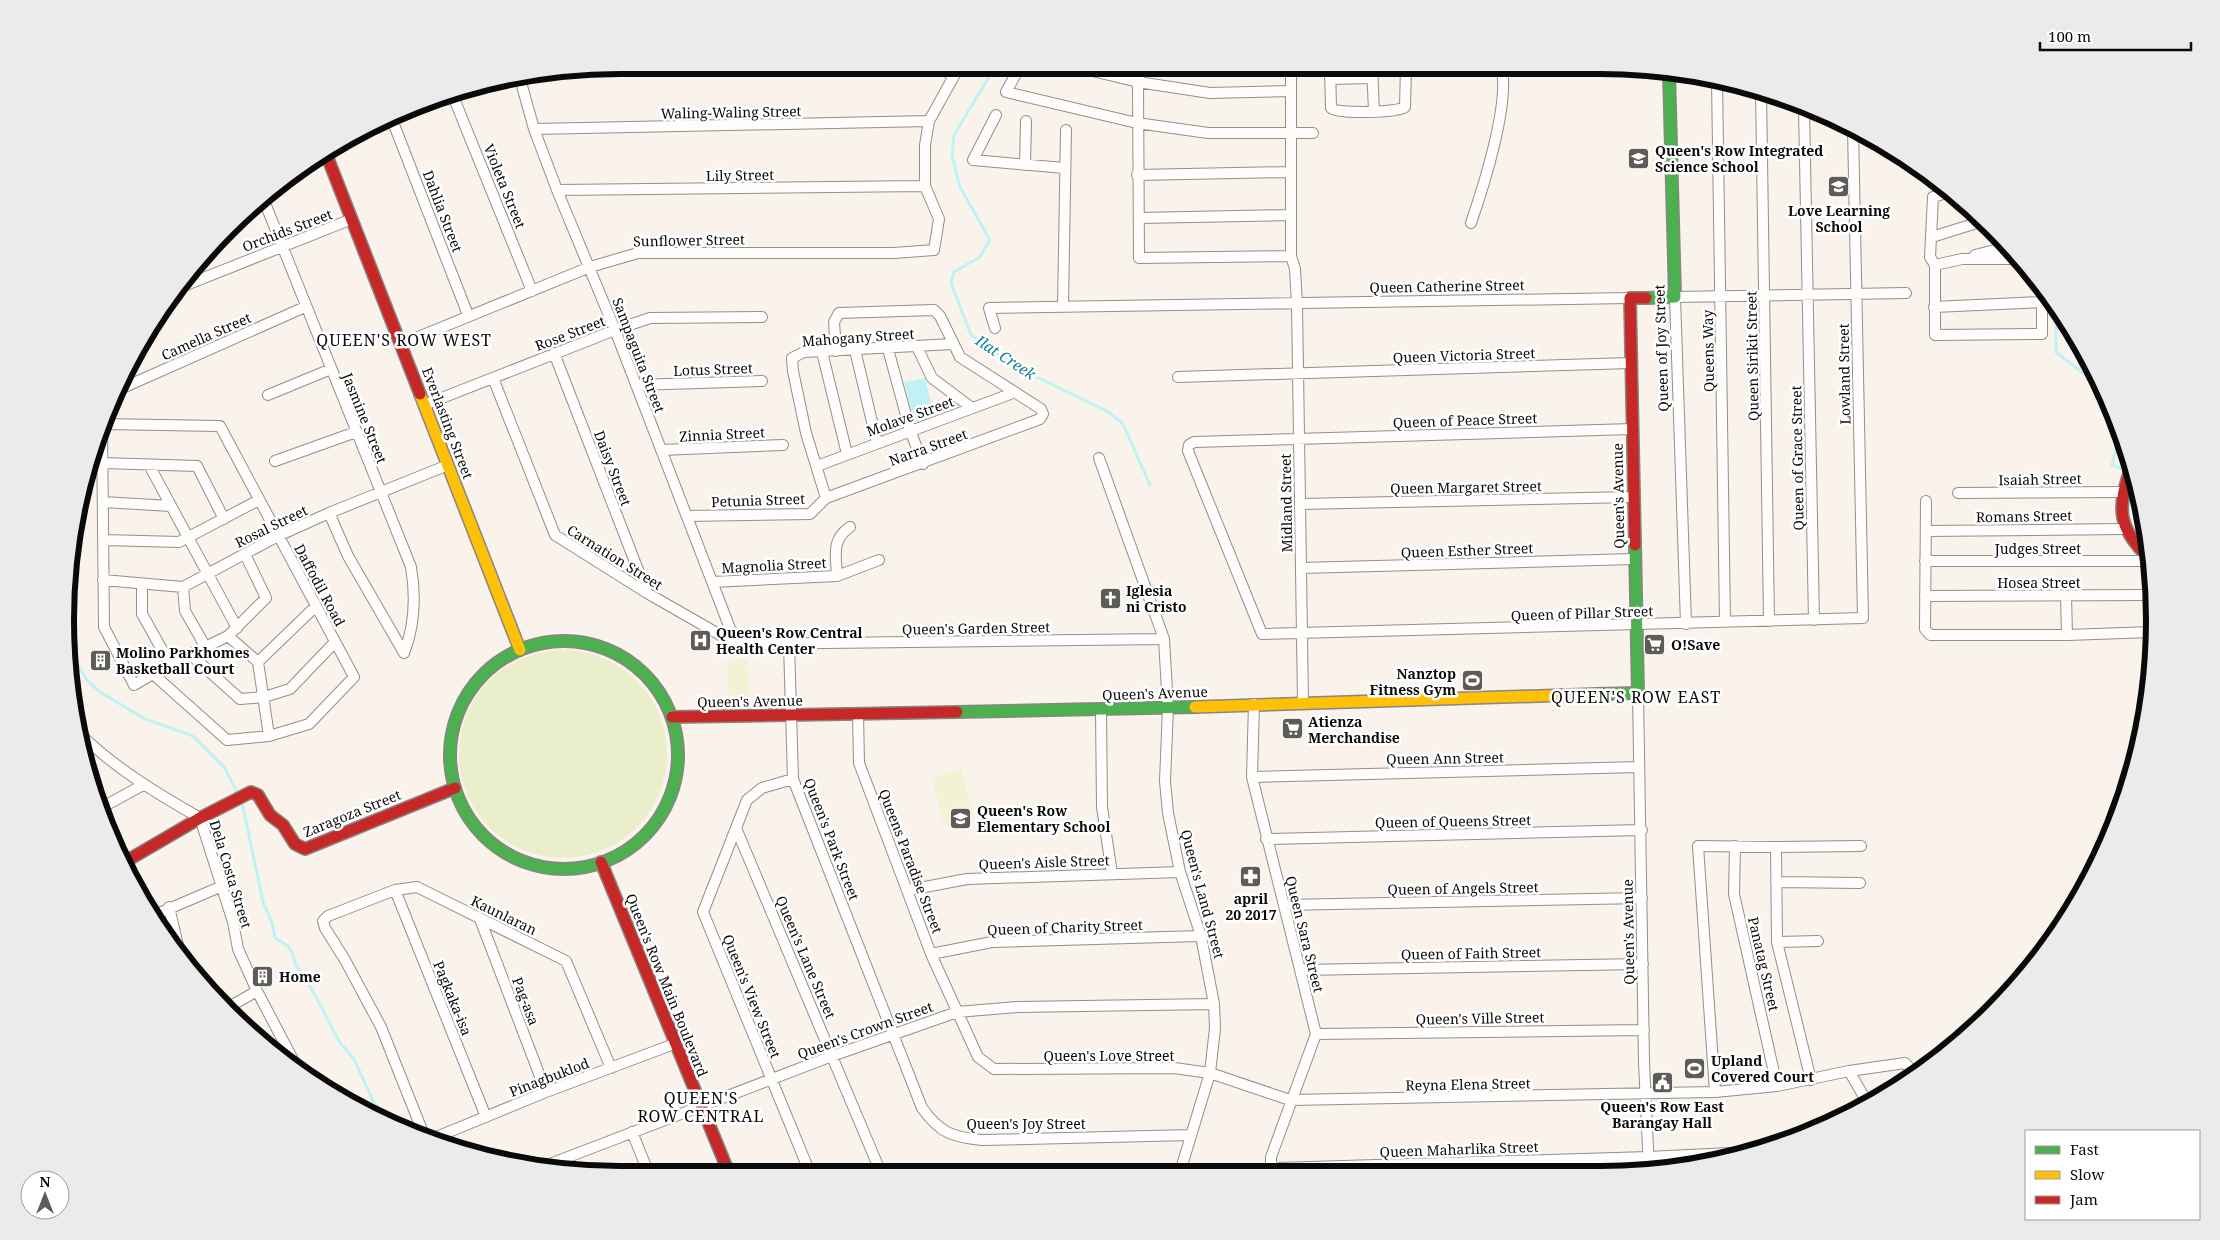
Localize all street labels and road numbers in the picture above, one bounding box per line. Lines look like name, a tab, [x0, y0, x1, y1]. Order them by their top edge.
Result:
street label: Waling-Waling Street	[660, 101, 802, 123]
street label: Violeta Street	[479, 141, 531, 231]
street label: Lily Street	[706, 165, 774, 185]
street label: Dahlia Street	[419, 167, 467, 255]
street label: Orchids Street	[239, 204, 335, 256]
street label: Sunflower Street	[633, 230, 745, 250]
street label: Queen Catherine Street	[1369, 275, 1525, 297]
street label: Queen of Joy Street	[1649, 284, 1673, 412]
street label: Queen Sirikit Street	[1741, 291, 1763, 421]
street label: Sampaguita Street	[608, 295, 670, 415]
street label: Camella Street	[158, 308, 254, 364]
street label: Queens Way	[1698, 310, 1718, 392]
street label: Rose Street	[532, 311, 608, 355]
street label: Lowland Street	[1834, 323, 1854, 425]
street label: Mahogany Street	[801, 324, 915, 350]
street label: Queen Victoria Street	[1393, 343, 1536, 367]
street label: Lotus Street	[673, 358, 753, 380]
street label: Everlasting Street	[418, 364, 478, 482]
street label: Jasmine Street	[338, 369, 392, 466]
street label: Queen of Grace Street	[1786, 385, 1808, 531]
street label: Molave Street	[864, 391, 956, 441]
street label: Queen of Peace Street	[1392, 408, 1538, 432]
street label: Zinnia Street	[679, 422, 765, 446]
street label: Narra Street	[886, 424, 970, 470]
street label: Daisy Street	[590, 428, 636, 509]
street label: Queen's Avenue	[1608, 443, 1628, 549]
street label: Midland Street	[1276, 453, 1296, 553]
street label: Isaiah Street	[1998, 469, 2082, 489]
street label: Queen Margaret Street	[1390, 476, 1542, 498]
street label: Petunia Street	[711, 489, 805, 511]
street label: Rosal Street	[232, 500, 310, 552]
street label: Romans Street	[1976, 506, 2072, 526]
street label: Carnation Street	[564, 520, 666, 594]
street label: Queen Esther Street	[1400, 538, 1534, 562]
street label: Judges Street	[1994, 539, 2081, 558]
street label: Daffodil Road	[290, 540, 350, 630]
street label: Magnolia Street	[721, 553, 827, 577]
street label: Hosea Street	[1997, 573, 2081, 592]
street label: Queen of Pillar Street	[1510, 601, 1654, 625]
street label: Queen's Garden Street	[902, 617, 1050, 639]
street label: Queen's Avenue	[1102, 682, 1208, 704]
street label: Queen's Avenue	[697, 691, 803, 711]
street label: Queen Ann Street	[1386, 747, 1504, 769]
street label: Queen's Park Street	[800, 775, 864, 903]
street label: Zaragoza Street	[300, 785, 404, 841]
street label: Queens Paradise Street	[875, 786, 947, 936]
street label: Queen of Queens Street	[1375, 810, 1531, 832]
street label: Dela Costa Street	[206, 818, 256, 930]
street label: Queen's Land Street	[1177, 827, 1229, 961]
street label: Queen's Aisle Street	[978, 850, 1110, 874]
street label: Queen Sara Street	[1281, 874, 1329, 994]
street label: Queen of Angels Street	[1387, 877, 1539, 899]
street label: Queen's Avenue	[1618, 879, 1638, 985]
street label: Kaunlaran	[468, 891, 540, 939]
street label: Queen's Row Main Boulevard	[621, 891, 713, 1080]
street label: Queen's Lane Street	[772, 893, 840, 1021]
street label: Queen of Charity Street	[987, 915, 1143, 939]
street label: Panatag Street	[1744, 915, 1784, 1013]
street label: Queen's View Street	[718, 931, 786, 1061]
street label: Queen of Faith Street	[1401, 942, 1541, 964]
street label: Pagkaka-isa	[429, 958, 477, 1038]
street label: Pag-asa	[508, 974, 544, 1028]
street label: Queen's Crown Street	[795, 997, 935, 1063]
street label: Queen's Ville Street	[1416, 1007, 1544, 1029]
street label: Queen's Love Street	[1044, 1046, 1174, 1065]
street label: Pinagbuklod	[506, 1053, 592, 1101]
street label: Reyna Elena Street	[1405, 1073, 1531, 1095]
street label: Queen's Joy Street	[966, 1114, 1086, 1133]
street label: Queen Maharlika Street	[1379, 1137, 1539, 1161]

